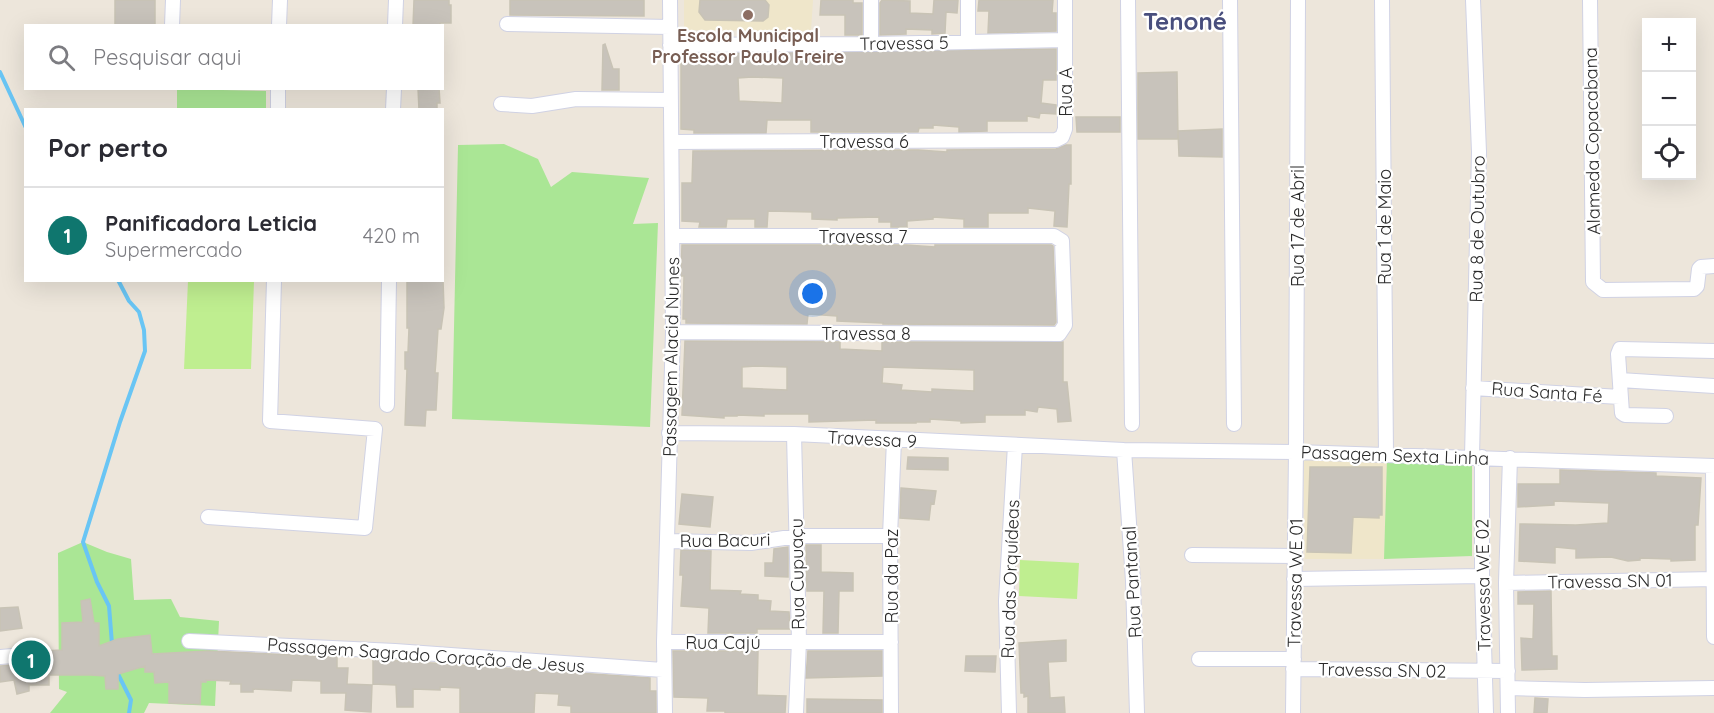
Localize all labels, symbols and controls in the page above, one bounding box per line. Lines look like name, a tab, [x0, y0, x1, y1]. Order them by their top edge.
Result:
district label: Tenoné	[1143, 6, 1227, 36]
marker: Escola Municipal Professor Paulo Freire	[741, 8, 755, 22]
map controls	[1642, 18, 1696, 180]
button: +	[1642, 18, 1696, 72]
search box	[24, 24, 444, 90]
place label: Escola Municipal Professor Paulo Freire	[652, 24, 844, 68]
street label: Travessa 5	[859, 31, 949, 55]
icon: search	[45, 41, 78, 74]
text: Pesquisar aqui	[93, 43, 241, 71]
street label: Alameda Copacabana	[1579, 47, 1605, 235]
street label: Rua A	[1054, 67, 1077, 117]
button: −	[1642, 72, 1696, 126]
button: locate	[1642, 126, 1696, 180]
street label: Travessa 6	[819, 130, 909, 153]
text: Por perto	[48, 131, 168, 164]
street label: Rua 8 de Outubro	[1464, 155, 1490, 303]
street label: Rua 17 de Abril	[1286, 165, 1309, 287]
street label: Rua 1 de Maio	[1373, 169, 1396, 285]
text: Panificadora Leticia	[105, 209, 317, 237]
text: 1	[64, 223, 71, 248]
text: 420 m	[363, 223, 420, 248]
street label: Travessa 7	[819, 225, 907, 248]
text: Supermercado	[105, 237, 242, 262]
street label: Passagem Alacid Nunes	[658, 257, 684, 457]
your location	[798, 279, 827, 308]
street label: Travessa 8	[821, 322, 911, 345]
street label: Rua Santa Fé	[1491, 377, 1603, 407]
street label: Travessa 9	[827, 425, 917, 453]
street label: Passagem Sexta Linha	[1300, 440, 1490, 470]
street label: Rua das Orquídeas	[996, 499, 1024, 659]
street label: Rua Cupuaçu	[785, 518, 809, 630]
street label: Travessa WE 01	[1282, 518, 1308, 648]
street label: Travessa WE 02	[1470, 518, 1496, 652]
street label: Rua Pantanal	[1118, 525, 1146, 639]
street label: Rua Bacuri	[679, 528, 771, 552]
street label: Rua da Paz	[880, 529, 903, 623]
street label: Travessa SN 01	[1547, 568, 1673, 594]
street label: Rua Cajú	[685, 631, 761, 654]
street label: Passagem Sagrado Coração de Jesus	[266, 632, 586, 678]
pin: 1	[12, 638, 51, 682]
street label: Travessa SN 02	[1318, 657, 1446, 683]

